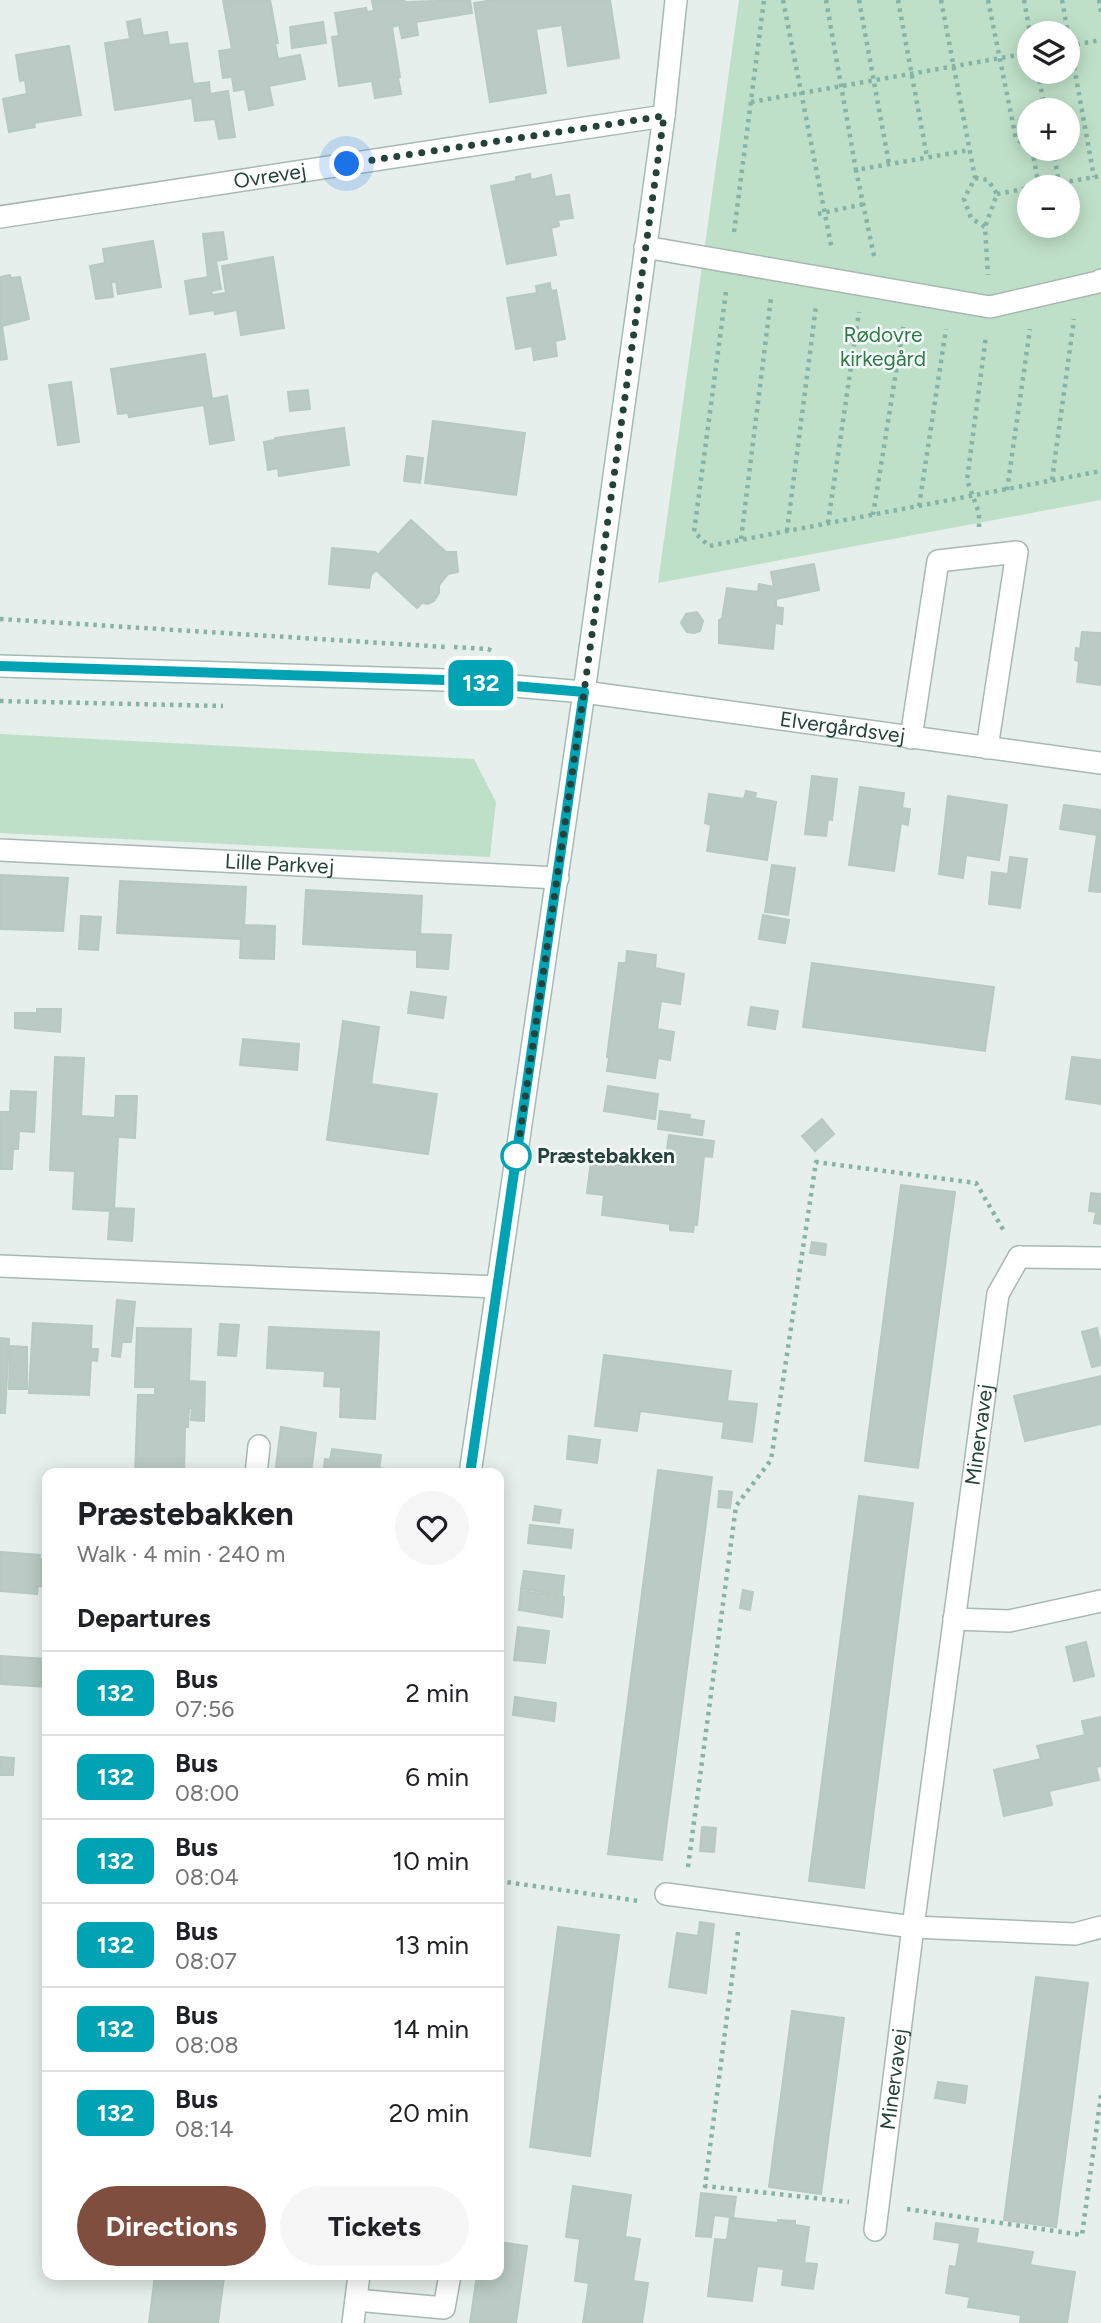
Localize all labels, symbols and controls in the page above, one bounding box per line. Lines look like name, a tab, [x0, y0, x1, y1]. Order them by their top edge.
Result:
map controls	[1017, 21, 1080, 238]
button: layers	[1017, 21, 1080, 84]
button: +	[1017, 98, 1080, 161]
your location	[329, 146, 364, 181]
street label: Ovrevej	[232, 158, 308, 193]
button: −	[1017, 175, 1080, 238]
park label: Rødovre kirkegård	[840, 322, 926, 371]
line badge: 132	[441, 660, 521, 706]
text: 132	[462, 668, 500, 697]
street label: Elvergårdsvej	[778, 706, 907, 748]
street label: Lille Parkvej	[224, 848, 335, 879]
marker: Præstebakken	[501, 1141, 531, 1171]
place label: Præstebakken	[537, 1143, 675, 1168]
street label: Minervavej	[959, 1383, 998, 1487]
button: heart	[395, 1491, 469, 1565]
text: Præstebakken	[77, 1494, 294, 1533]
text: Walk · 4 min · 240 m	[77, 1540, 285, 1568]
text: Departures	[77, 1602, 211, 1634]
text: Bus	[175, 1663, 218, 1695]
text: 2 min	[405, 1677, 469, 1709]
text: 132	[97, 1678, 134, 1707]
text: 07:56	[175, 1695, 234, 1723]
text: Bus	[175, 1747, 218, 1779]
text: 6 min	[405, 1761, 469, 1793]
text: 132	[97, 1762, 134, 1791]
text: 08:00	[175, 1779, 239, 1807]
text: Bus	[175, 1831, 218, 1863]
text: 10 min	[393, 1845, 469, 1877]
text: 132	[97, 1846, 134, 1875]
text: 08:04	[175, 1863, 239, 1891]
text: Bus	[175, 1915, 218, 1947]
text: 13 min	[395, 1929, 469, 1961]
text: 132	[97, 1930, 134, 1959]
text: 08:07	[175, 1947, 237, 1975]
text: Bus	[175, 1999, 218, 2031]
text: 14 min	[393, 2013, 469, 2045]
text: 132	[97, 2014, 134, 2043]
street label: Minervavej	[875, 2027, 912, 2131]
text: 08:08	[175, 2031, 239, 2059]
text: Bus	[175, 2083, 218, 2115]
text: 20 min	[389, 2097, 469, 2129]
text: 132	[97, 2098, 134, 2127]
text: 08:14	[175, 2115, 233, 2143]
button: Directions	[77, 2186, 266, 2266]
button: Tickets	[280, 2186, 469, 2266]

